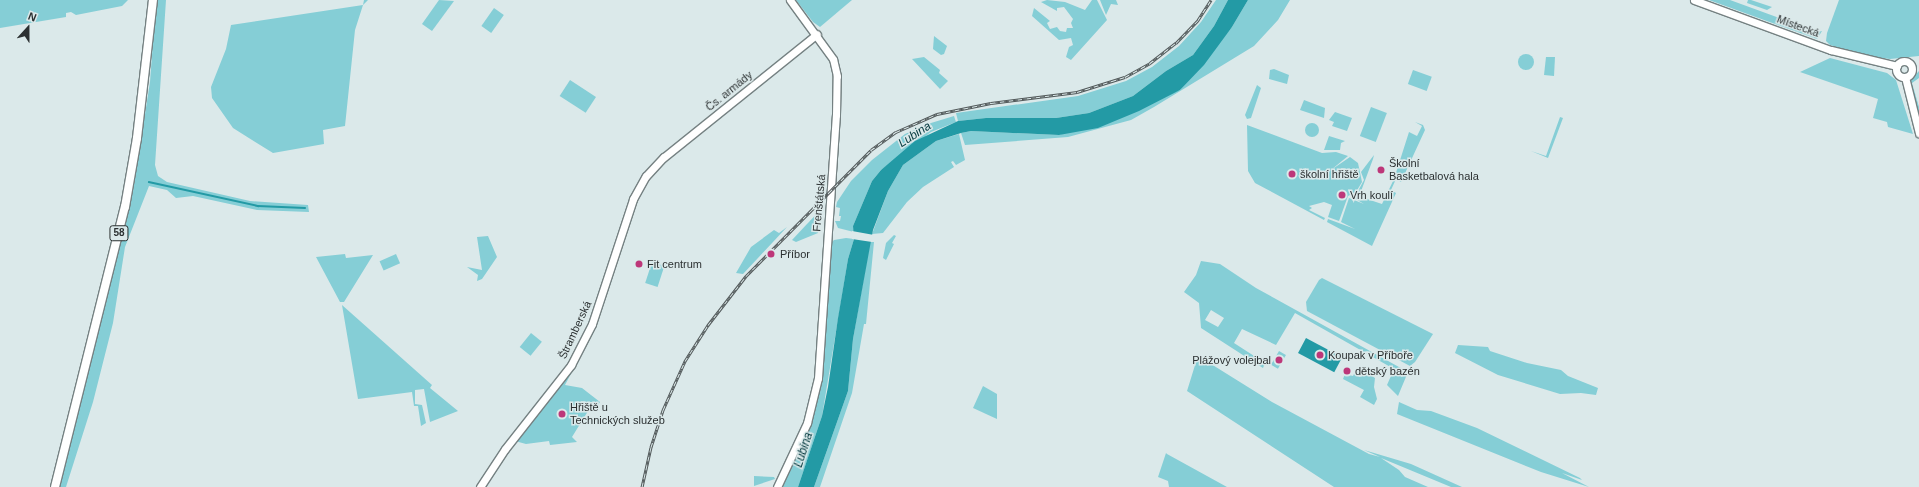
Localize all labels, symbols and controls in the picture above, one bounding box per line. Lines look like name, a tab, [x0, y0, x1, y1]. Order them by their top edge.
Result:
north arrow	[8, 8, 48, 48]
text: N	[26, 10, 38, 24]
street label: Místecká	[1775, 12, 1821, 40]
street label: Čs. armády	[703, 68, 755, 114]
water label: Lubina	[896, 119, 934, 151]
place label: Školní Basketbalová hala	[1389, 157, 1479, 183]
marker: Školní Basketbalová hala	[1376, 165, 1386, 175]
place label: školní hřiště	[1300, 167, 1359, 181]
marker: školní hřiště	[1287, 169, 1297, 179]
street label: Frenštátská	[810, 174, 828, 232]
place label: Vrh koulí	[1350, 188, 1393, 202]
marker: Vrh koulí	[1337, 190, 1347, 200]
road number: 58	[109, 225, 129, 241]
place label: Příbor	[780, 247, 810, 261]
marker: Příbor	[765, 248, 777, 260]
place label: Fit centrum	[647, 257, 702, 271]
marker: Fit centrum	[634, 259, 644, 269]
street label: Štramberská	[556, 299, 594, 361]
place label: Koupak v Příboře	[1328, 348, 1413, 362]
marker: Koupak v Příboře	[1315, 350, 1325, 360]
place label: Plážový volejbal	[1192, 353, 1271, 367]
marker: Plážový volejbal	[1274, 355, 1284, 365]
place label: dětský bazén	[1355, 364, 1420, 378]
marker: dětský bazén	[1342, 366, 1352, 376]
place label: Hřiště u Technických služeb	[570, 401, 665, 427]
marker: Hřiště u Technických služeb	[557, 409, 567, 419]
water label: Lubina	[792, 431, 816, 469]

